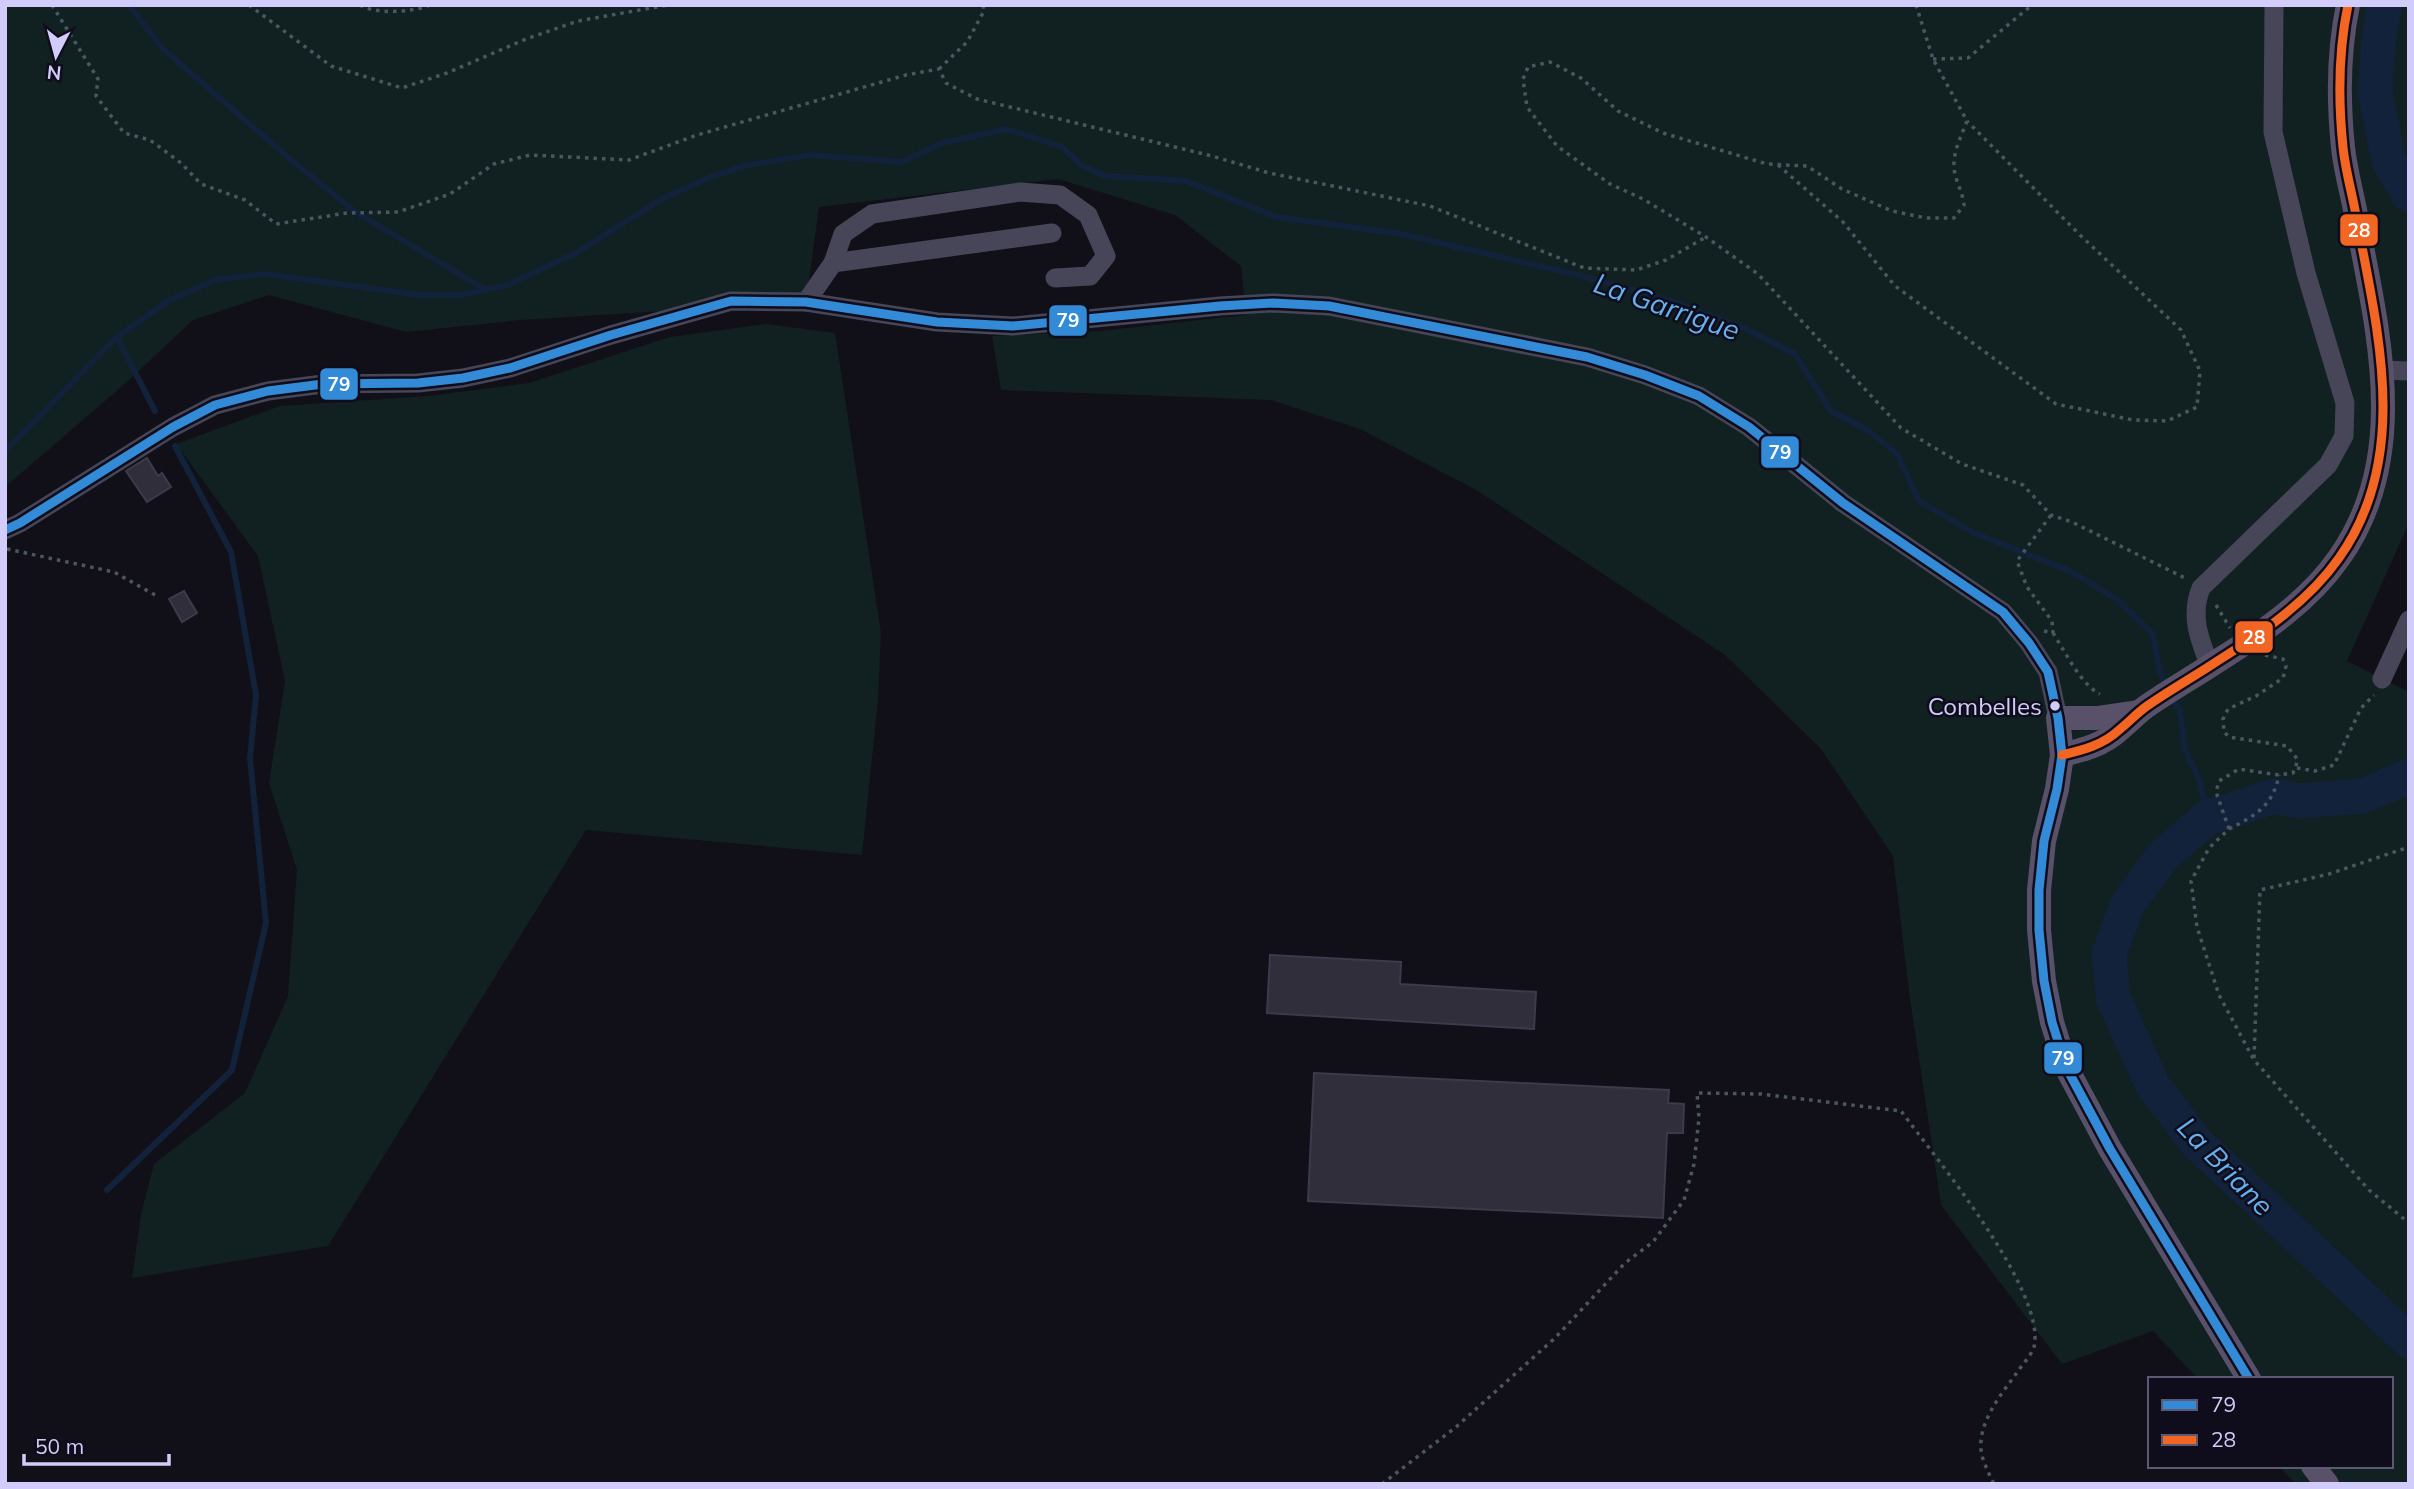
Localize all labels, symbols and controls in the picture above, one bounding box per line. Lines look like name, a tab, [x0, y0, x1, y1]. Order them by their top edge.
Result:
north arrow	[21, 21, 91, 91]
text: N	[46, 60, 63, 86]
line badge: 28	[2339, 213, 2379, 247]
text: 28	[2348, 218, 2370, 242]
water label: La Garrigue	[1589, 265, 1745, 347]
line badge: 79	[1048, 304, 1088, 337]
text: 79	[1057, 308, 1079, 332]
line badge: 79	[319, 367, 359, 401]
text: 79	[328, 372, 350, 396]
line badge: 79	[1760, 435, 1800, 469]
text: 79	[1769, 440, 1791, 464]
line badge: 28	[2234, 620, 2274, 654]
text: 28	[2243, 625, 2265, 649]
place label: Combelles	[1928, 691, 2042, 721]
marker: Combelles	[2048, 699, 2062, 713]
line badge: 79	[2043, 1041, 2083, 1075]
text: 79	[2052, 1046, 2074, 1070]
water label: La Briane	[2170, 1109, 2282, 1223]
legend	[2148, 1377, 2393, 1468]
text: 79	[2211, 1391, 2236, 1417]
scale bar	[24, 1422, 170, 1466]
text: 28	[2211, 1426, 2236, 1452]
text: 50 m	[35, 1433, 84, 1459]

